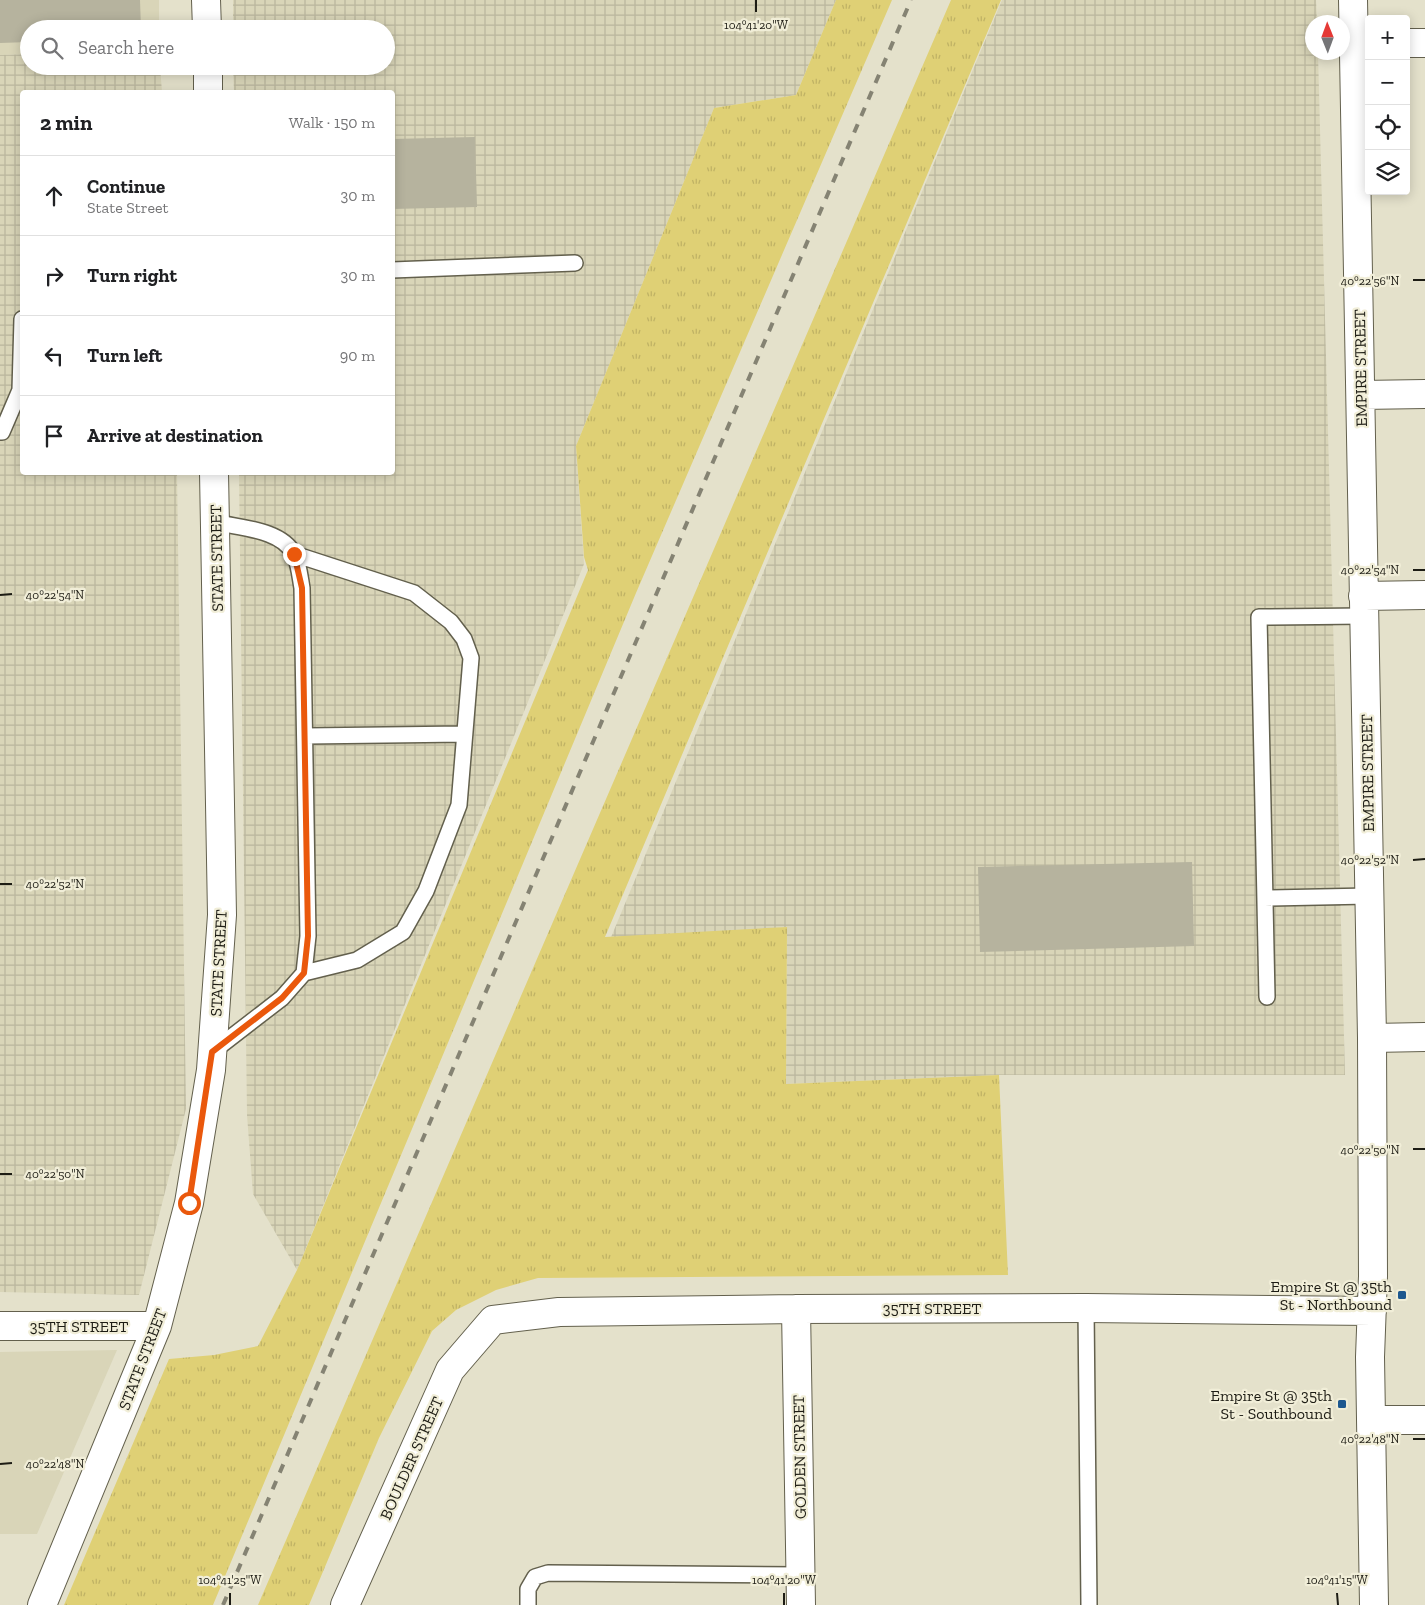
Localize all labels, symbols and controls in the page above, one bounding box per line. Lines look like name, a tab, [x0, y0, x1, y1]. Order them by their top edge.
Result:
north arrow	[1305, 15, 1350, 60]
map controls	[1365, 15, 1410, 195]
button: +	[1365, 15, 1410, 60]
text: 104°41'20"W	[724, 18, 789, 32]
search box	[20, 20, 395, 75]
icon: search	[38, 34, 66, 62]
text: Search here	[78, 36, 174, 59]
button: −	[1365, 60, 1410, 105]
button: locate	[1365, 105, 1410, 150]
text: 2 min	[40, 110, 92, 135]
text: Walk · 150 m	[289, 113, 375, 132]
button: layers	[1365, 150, 1410, 195]
text: Continue	[87, 175, 165, 198]
icon: ahead	[40, 182, 68, 210]
text: 30 m	[341, 186, 375, 205]
text: State Street	[87, 198, 168, 217]
icon: right	[40, 262, 68, 290]
text: Turn right	[87, 264, 177, 287]
text: 30 m	[341, 266, 375, 285]
text: 40°22'56"N	[1341, 274, 1399, 288]
street label: EMPIRE STREET	[1350, 309, 1371, 427]
icon: left	[40, 342, 68, 370]
text: Turn left	[87, 344, 162, 367]
text: 90 m	[340, 346, 375, 365]
icon: arrive	[40, 422, 68, 450]
text: Arrive at destination	[87, 424, 263, 447]
street label: STATE STREET	[206, 504, 227, 612]
route end	[283, 543, 306, 566]
text: 40°22'54"N	[1341, 563, 1399, 577]
text: 40°22'54"N	[26, 588, 84, 602]
street label: EMPIRE STREET	[1357, 714, 1378, 832]
text: 40°22'52"N	[1341, 853, 1399, 867]
text: 40°22'52"N	[26, 877, 84, 891]
street label: STATE STREET	[206, 909, 231, 1017]
text: 40°22'50"N	[1340, 1143, 1400, 1157]
text: 40°22'50"N	[25, 1167, 85, 1181]
route start	[178, 1192, 201, 1215]
place label: Empire St @ 35th St - Northbound	[1270, 1277, 1392, 1314]
marker: Empire St @ 35th St - Northbound	[1396, 1289, 1408, 1301]
street label: 35TH STREET	[883, 1299, 981, 1318]
street label: STATE STREET	[114, 1306, 171, 1413]
street label: 35TH STREET	[30, 1317, 128, 1336]
place label: Empire St @ 35th St - Southbound	[1210, 1386, 1332, 1423]
street label: BOULDER STREET	[376, 1394, 447, 1523]
street label: GOLDEN STREET	[789, 1395, 810, 1519]
marker: Empire St @ 35th St - Southbound	[1336, 1398, 1348, 1410]
text: 40°22'48"N	[1341, 1432, 1399, 1446]
text: 40°22'48"N	[26, 1457, 84, 1471]
text: 104°41'25"W	[198, 1573, 262, 1587]
text: 104°41'20"W	[752, 1573, 817, 1587]
text: 104°41'15"W	[1306, 1573, 1369, 1587]

